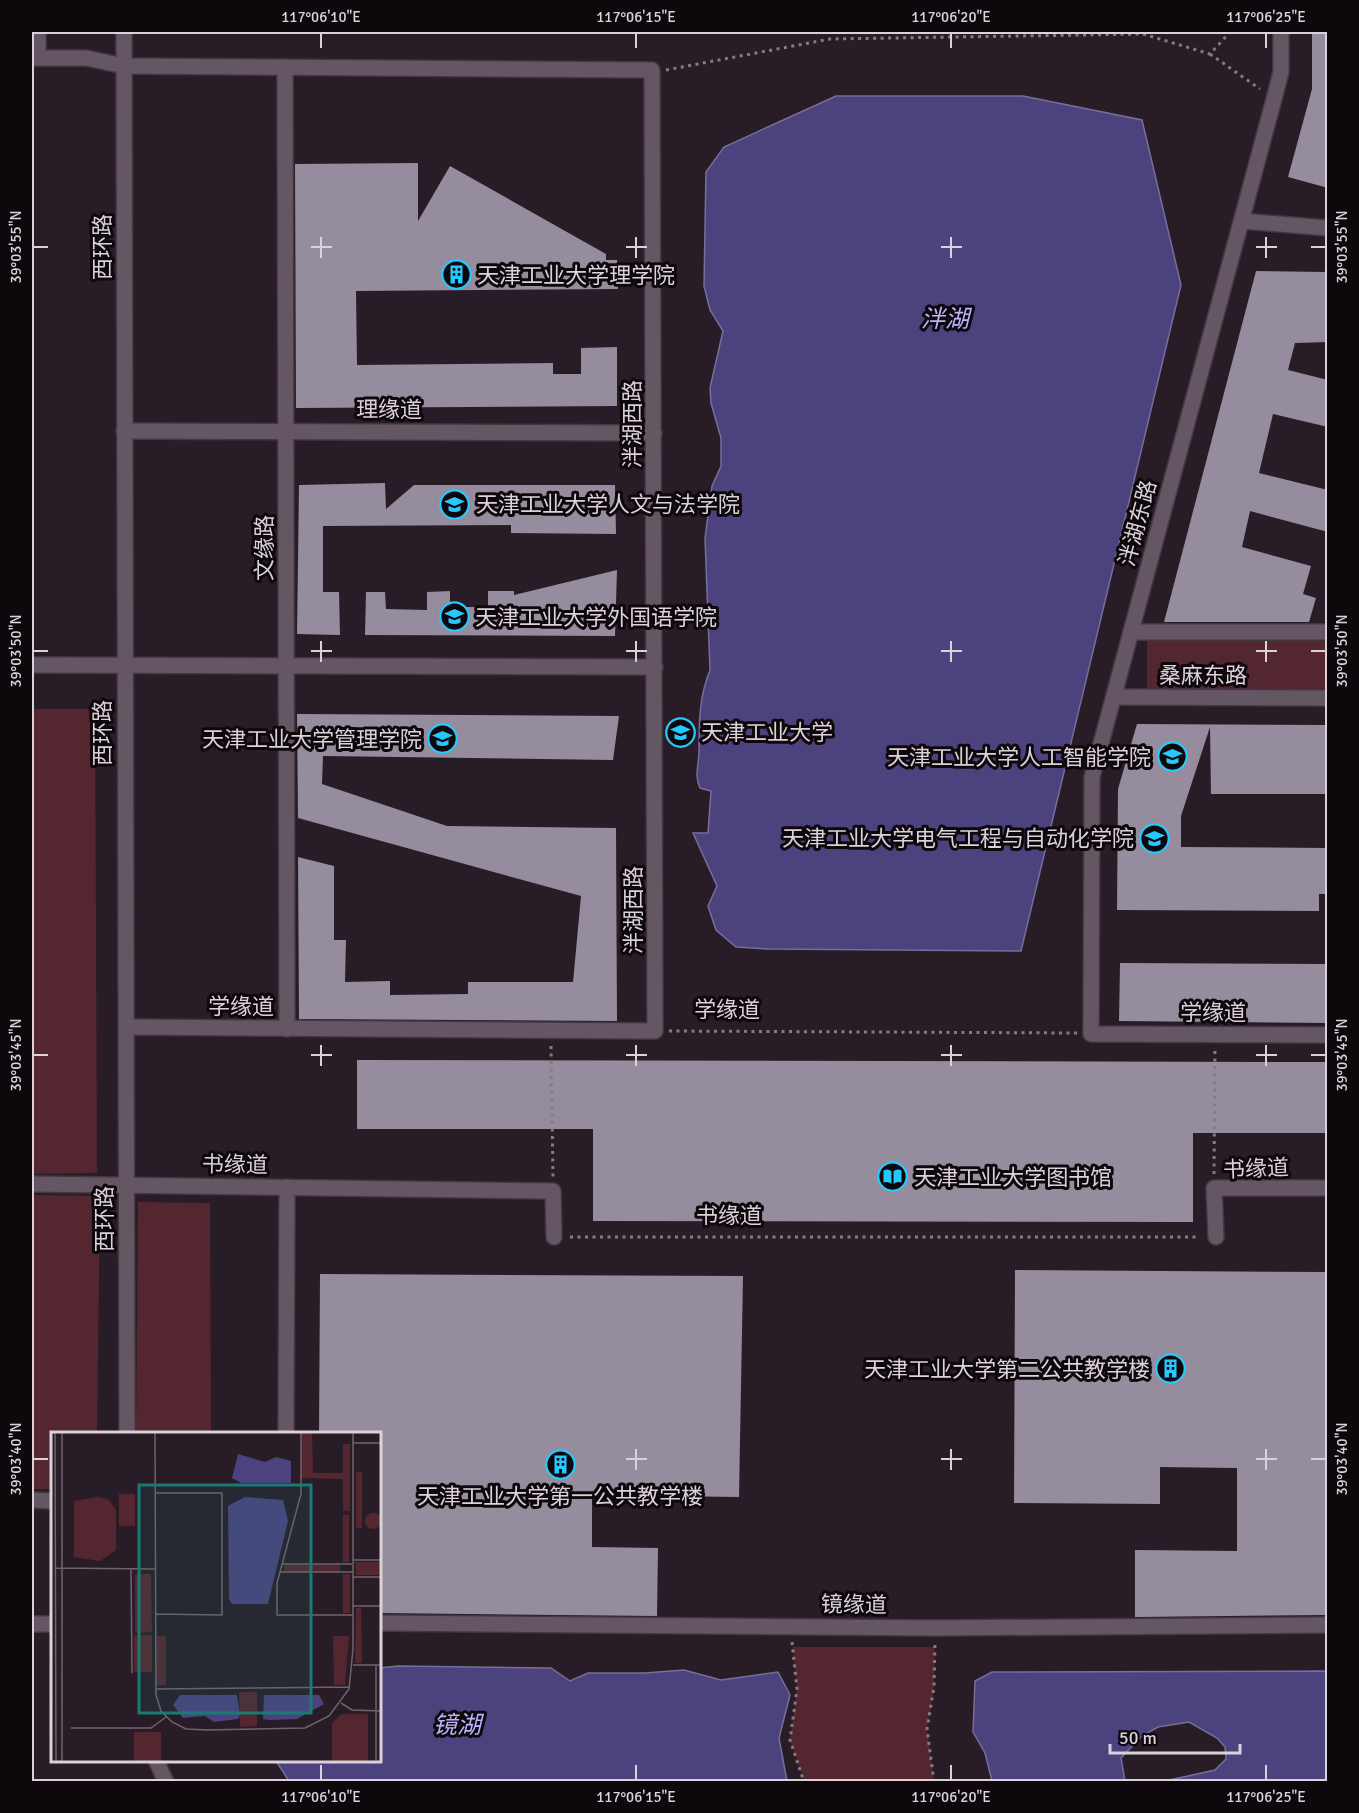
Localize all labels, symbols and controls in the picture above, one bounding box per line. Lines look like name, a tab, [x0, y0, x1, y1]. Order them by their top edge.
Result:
text: 117°06'10"E	[281, 8, 361, 26]
text: 117°06'15"E	[596, 8, 676, 26]
text: 117°06'20"E	[911, 8, 991, 26]
text: 117°06'25"E	[1226, 8, 1306, 26]
text: 39°03'55"N	[7, 210, 25, 284]
text: 39°03'55"N	[1333, 210, 1351, 284]
street label: 西环路	[89, 214, 116, 280]
building icon: 天津工业大学理学院	[440, 259, 472, 291]
place label: 天津工业大学理学院	[477, 262, 675, 289]
water label: 泮湖	[921, 304, 973, 334]
street label: 泮湖西路	[619, 380, 646, 468]
street label: 理缘道	[356, 396, 422, 423]
street label: 泮湖东路	[1113, 477, 1162, 569]
school or university icon: 天津工业大学人文与法学院	[439, 488, 471, 520]
place label: 天津工业大学人文与法学院	[476, 491, 740, 518]
street label: 文缘路	[251, 515, 278, 581]
school or university icon: 天津工业大学外国语学院	[438, 601, 470, 633]
place label: 天津工业大学外国语学院	[475, 604, 717, 631]
text: 39°03'50"N	[7, 614, 25, 688]
text: 39°03'50"N	[1333, 614, 1351, 688]
street label: 桑麻东路	[1159, 662, 1247, 689]
street label: 西环路	[89, 700, 116, 766]
school or university icon: 天津工业大学	[664, 716, 696, 748]
place label: 天津工业大学	[701, 719, 833, 746]
school or university icon: 天津工业大学管理学院	[427, 723, 459, 755]
place label: 天津工业大学管理学院	[202, 726, 422, 753]
school or university icon: 天津工业大学人工智能学院	[1156, 741, 1188, 773]
place label: 天津工业大学人工智能学院	[887, 744, 1151, 771]
school or university icon: 天津工业大学电气工程与自动化学院	[1139, 822, 1171, 854]
place label: 天津工业大学电气工程与自动化学院	[782, 825, 1134, 852]
street label: 泮湖西路	[620, 866, 647, 954]
street label: 学缘道	[208, 993, 274, 1020]
street label: 学缘道	[694, 996, 760, 1023]
street label: 学缘道	[1180, 999, 1246, 1026]
text: 39°03'45"N	[7, 1018, 25, 1092]
text: 39°03'45"N	[1333, 1018, 1351, 1092]
street label: 书缘道	[202, 1150, 268, 1179]
street label: 书缘道	[1223, 1154, 1289, 1183]
library icon: 天津工业大学图书馆	[877, 1161, 909, 1193]
place label: 天津工业大学图书馆	[914, 1164, 1112, 1191]
street label: 西环路	[91, 1186, 118, 1252]
street label: 书缘道	[696, 1202, 762, 1229]
building icon: 天津工业大学第二公共教学楼	[1155, 1353, 1187, 1385]
place label: 天津工业大学第二公共教学楼	[864, 1356, 1150, 1383]
text: 39°03'40"N	[7, 1422, 25, 1496]
text: 39°03'40"N	[1333, 1422, 1351, 1496]
inset map	[51, 1432, 381, 1762]
building icon: 天津工业大学第一公共教学楼	[544, 1448, 576, 1480]
place label: 天津工业大学第一公共教学楼	[417, 1483, 703, 1510]
street label: 镜缘道	[821, 1590, 887, 1619]
water label: 镜湖	[433, 1710, 485, 1740]
scale bar	[1110, 1717, 1240, 1755]
text: 50 m	[1119, 1727, 1157, 1749]
text: 117°06'10"E	[281, 1788, 361, 1806]
text: 117°06'15"E	[596, 1788, 676, 1806]
text: 117°06'20"E	[911, 1788, 991, 1806]
text: 117°06'25"E	[1226, 1788, 1306, 1806]

